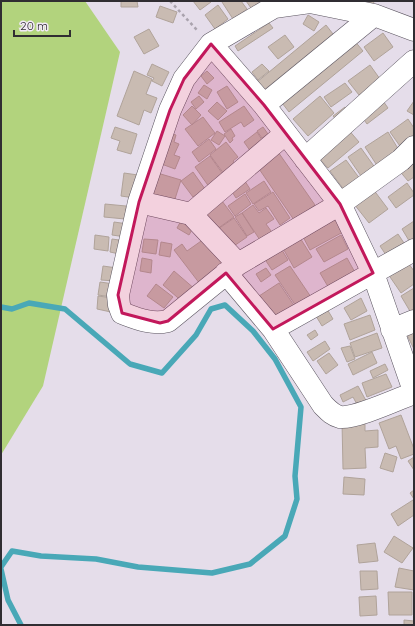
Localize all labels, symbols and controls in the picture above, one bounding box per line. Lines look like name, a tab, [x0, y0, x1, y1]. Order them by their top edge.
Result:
scale bar	[14, 12, 70, 38]
text: 20 m	[20, 18, 48, 33]

